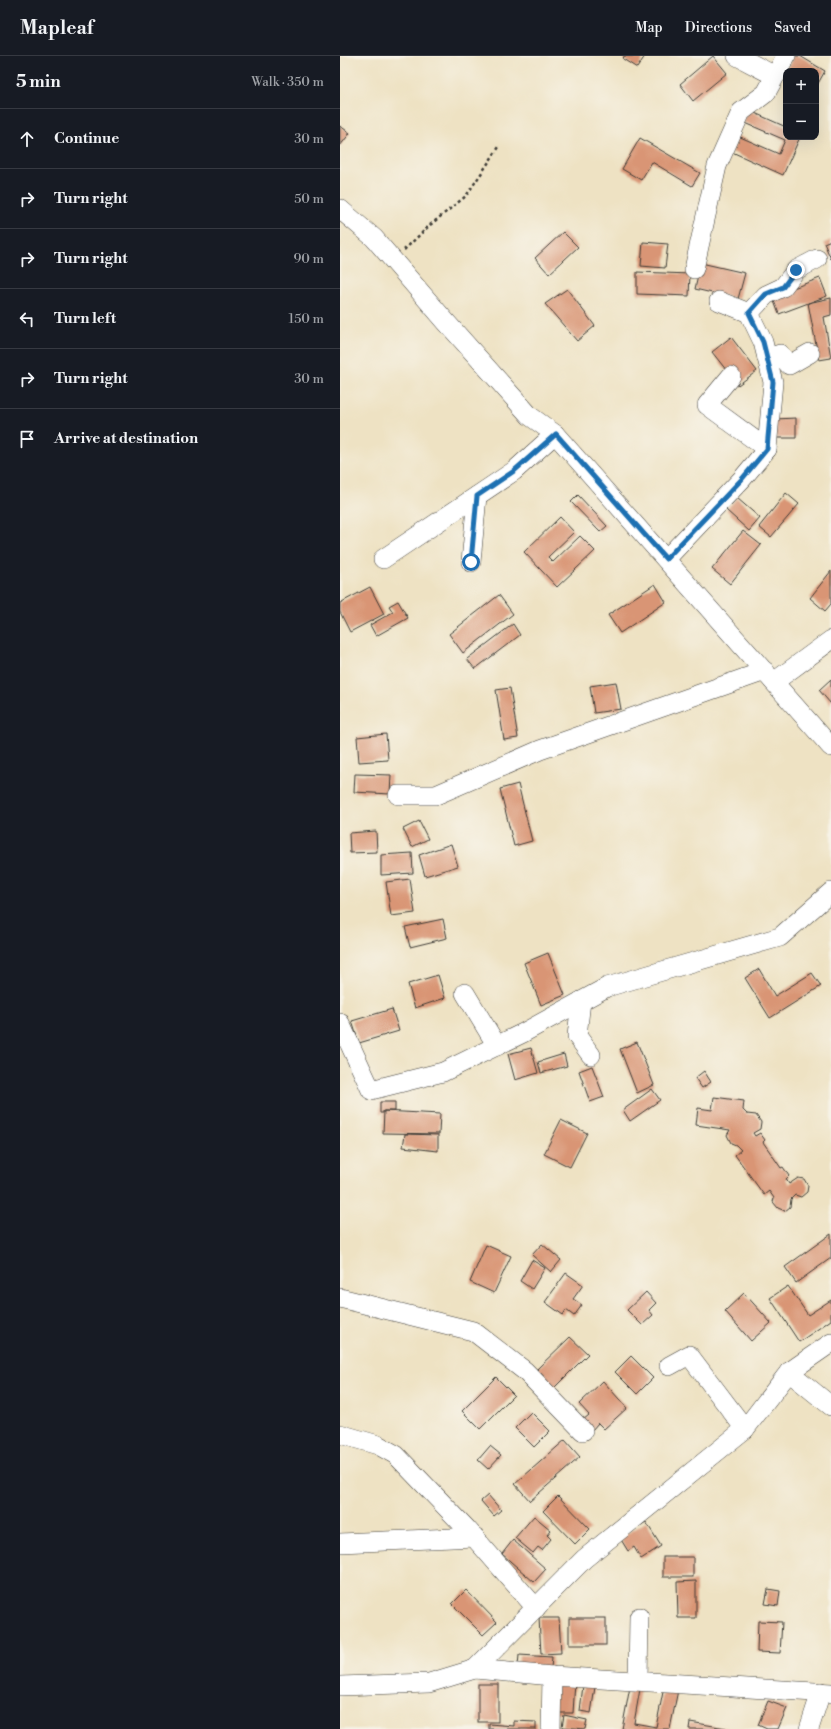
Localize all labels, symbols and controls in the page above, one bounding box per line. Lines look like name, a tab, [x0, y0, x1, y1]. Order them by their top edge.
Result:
text: Mapleaf	[20, 16, 93, 40]
text: Map	[635, 19, 663, 37]
text: Directions	[685, 19, 752, 37]
text: Saved	[774, 19, 811, 37]
map controls	[783, 68, 819, 140]
button: +	[783, 68, 819, 104]
text: 5 min	[16, 71, 61, 93]
text: Walk · 350 m	[251, 74, 324, 90]
button: −	[783, 104, 819, 140]
icon: ahead	[16, 128, 38, 150]
text: Continue	[54, 129, 119, 148]
text: 30 m	[294, 131, 324, 147]
icon: right	[16, 188, 38, 210]
text: Turn right	[54, 189, 128, 208]
text: 50 m	[294, 191, 324, 207]
icon: right	[16, 248, 38, 270]
text: Turn right	[54, 249, 128, 268]
text: 90 m	[293, 251, 324, 267]
route end	[787, 261, 805, 279]
icon: left	[16, 308, 38, 330]
text: Turn left	[54, 309, 116, 328]
text: 150 m	[289, 311, 324, 327]
icon: right	[16, 368, 38, 390]
text: Turn right	[54, 369, 128, 388]
text: 30 m	[294, 371, 324, 387]
icon: arrive	[16, 428, 38, 450]
text: Arrive at destination	[54, 429, 198, 448]
route start	[462, 553, 480, 571]

